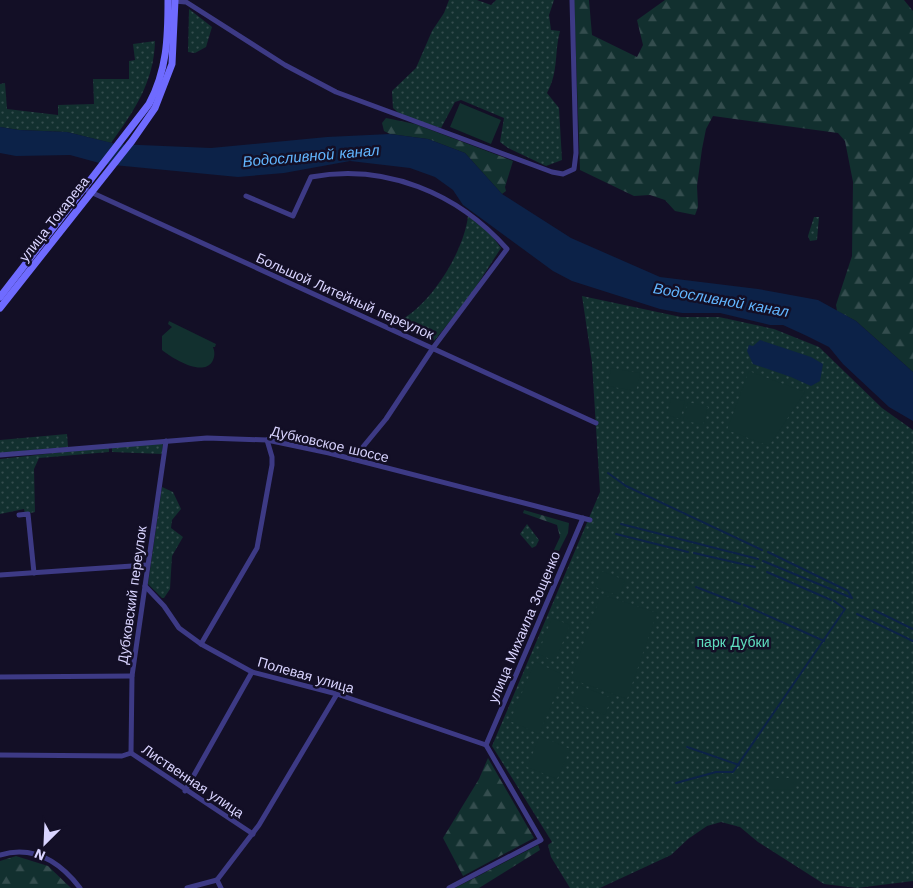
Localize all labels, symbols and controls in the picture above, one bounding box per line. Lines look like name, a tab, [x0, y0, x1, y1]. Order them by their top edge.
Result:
water label: Водосливной канал	[242, 141, 381, 171]
street label: улица Токарева	[16, 173, 92, 265]
street label: Большой Литейный переулок	[254, 249, 437, 343]
water label: Водосливной канал	[652, 279, 791, 321]
street label: Дубковское шоссе	[269, 423, 391, 465]
street label: Дубковский переулок	[114, 524, 150, 665]
street label: улица Михаила Зощенко	[485, 549, 563, 705]
park label: парк Дубки	[697, 634, 769, 650]
street label: Полевая улица	[256, 654, 356, 696]
street label: Лиственная улица	[139, 741, 247, 821]
north arrow	[20, 818, 70, 868]
text: N	[32, 845, 48, 864]

